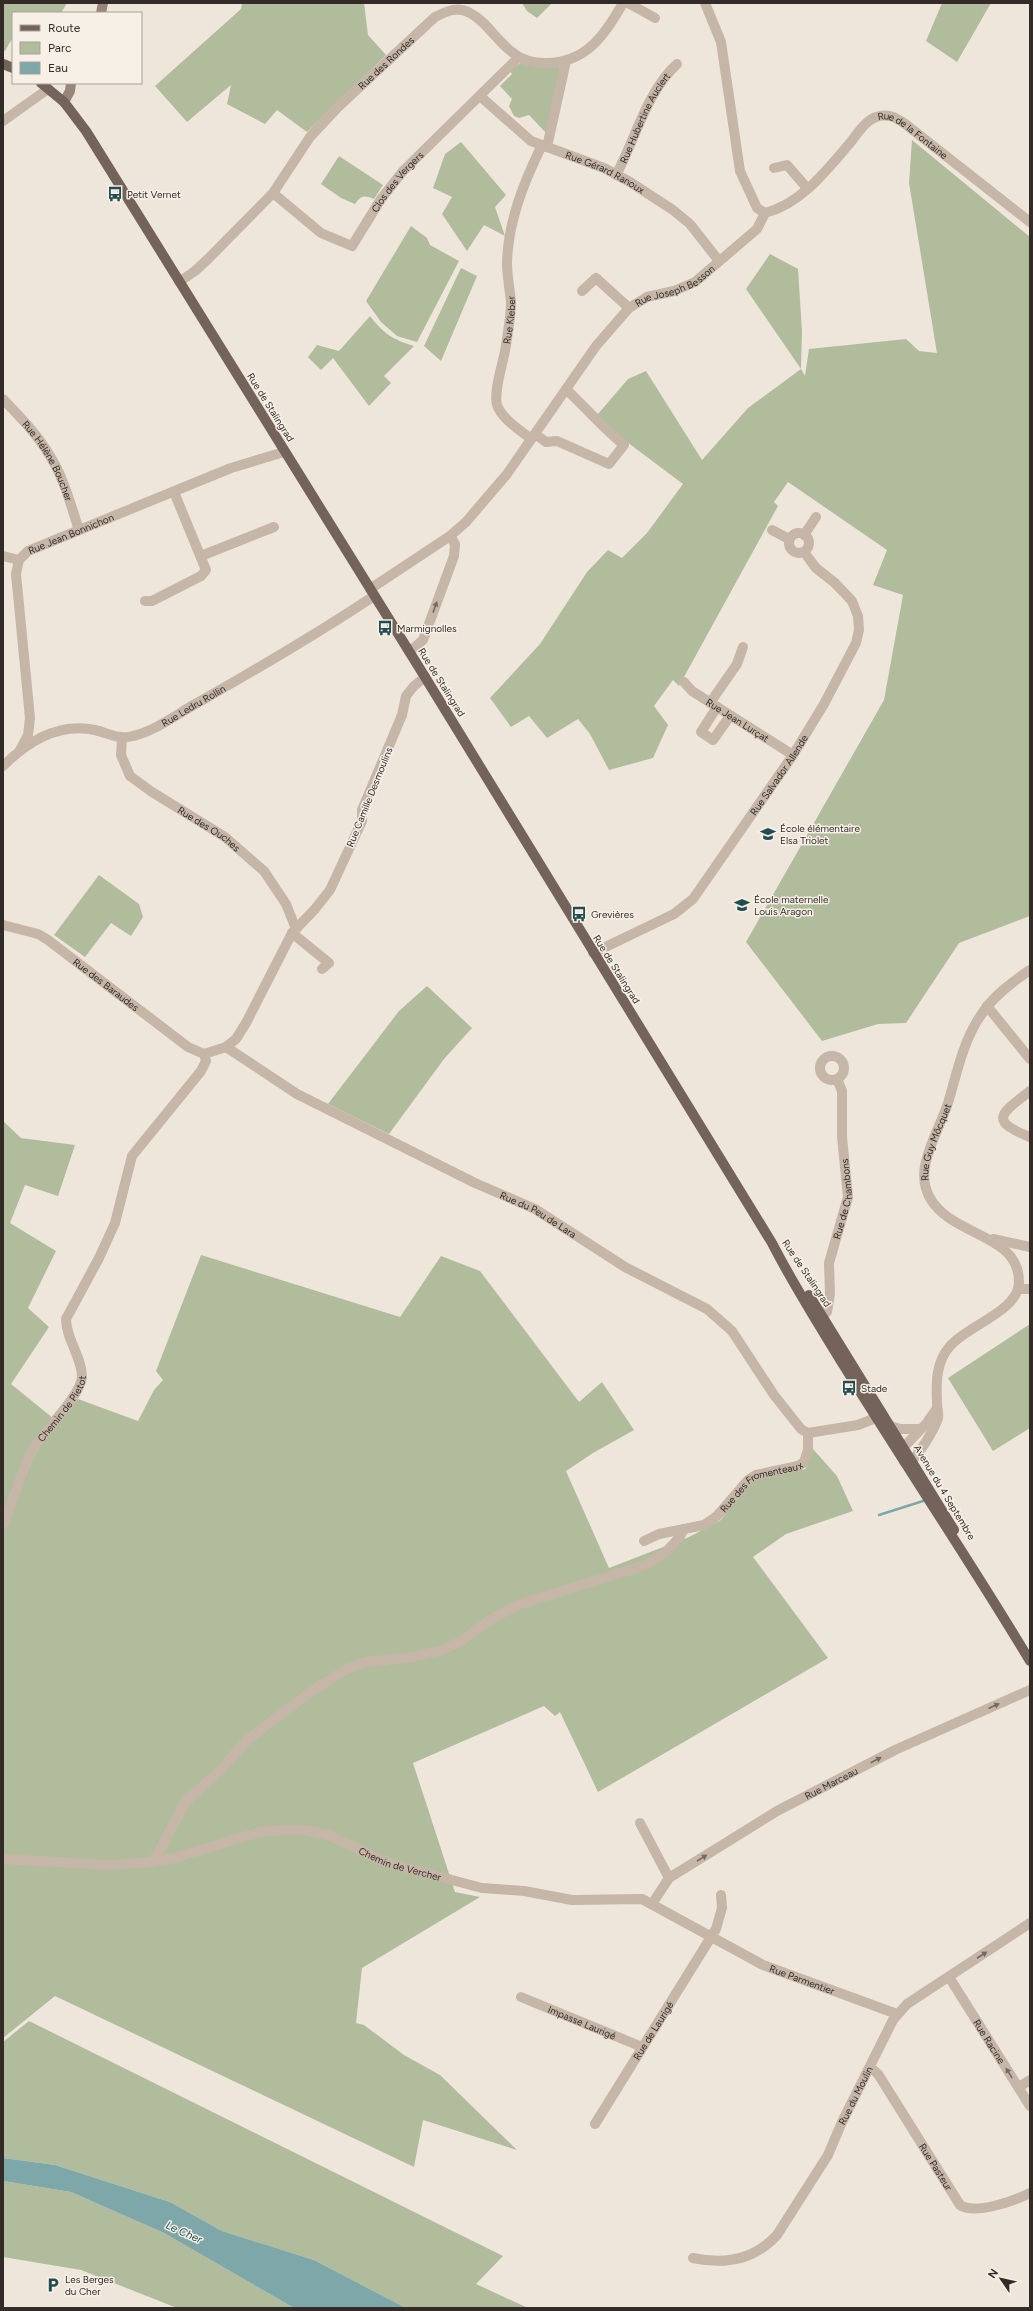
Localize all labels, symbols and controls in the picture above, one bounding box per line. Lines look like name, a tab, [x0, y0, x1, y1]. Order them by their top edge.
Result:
legend	[12, 12, 142, 84]
text: Route	[48, 21, 81, 35]
street label: Rue des Rondes	[355, 34, 417, 92]
text: Parc	[48, 41, 72, 55]
text: Eau	[48, 61, 68, 75]
street label: Rue Hubertine Auclert	[617, 70, 673, 165]
street label: Rue de la Fontaine	[877, 109, 951, 162]
street label: Clos des Vergers	[368, 148, 427, 215]
street label: Rue Gérard Ranoux	[564, 148, 647, 197]
bus stop icon: Petit Vernet	[106, 185, 124, 203]
place label: Petit Vernet	[127, 188, 181, 201]
street label: Rue Joseph Besson	[633, 262, 718, 310]
street label: Rue Kleber	[500, 295, 518, 345]
street label: Rue de Stalingrad	[244, 370, 297, 444]
street label: Rue Hélène Boucher	[19, 418, 75, 503]
street label: Rue Jean Bonnichon	[26, 511, 116, 557]
one-way arrow	[432, 601, 438, 613]
bus stop icon: Marmignolles	[376, 619, 394, 637]
place label: Marmignolles	[397, 622, 457, 635]
street label: Rue de Stalingrad	[415, 645, 468, 719]
street label: Rue Ledru Rollin	[159, 682, 228, 730]
street label: Rue Jean Lurçat	[703, 696, 771, 745]
street label: Rue Salvador Allende	[747, 732, 811, 818]
street label: Rue Camille Desmoulins	[343, 745, 396, 849]
street label: Rue des Ouches	[175, 803, 243, 855]
place label: École élémentaire Elsa Triolet	[780, 822, 861, 847]
school or university icon: École élémentaire Elsa Triolet	[759, 825, 777, 843]
place label: École maternelle Louis Aragon	[754, 893, 829, 918]
school or university icon: École maternelle Louis Aragon	[733, 896, 751, 914]
bus stop icon: Grevières	[570, 905, 588, 923]
place label: Grevières	[591, 908, 634, 921]
street label: Rue de Stalingrad	[590, 932, 643, 1006]
street label: Rue des Baraudes	[70, 955, 142, 1014]
street label: Rue Guy Môcquet	[918, 1102, 954, 1181]
street label: Rue de Chambons	[830, 1158, 855, 1241]
street label: Rue du Peu de Lara	[498, 1189, 579, 1241]
street label: Rue de Stalingrad	[779, 1237, 834, 1310]
street label: Chemin de Pietot	[35, 1375, 89, 1444]
bus stop icon: Stade	[840, 1379, 858, 1397]
place label: Stade	[861, 1382, 888, 1395]
street label: Avenue du 4 Septembre	[911, 1442, 978, 1543]
street label: Rue des Fromenteaux	[717, 1458, 806, 1515]
one-way arrow	[989, 1703, 1000, 1709]
one-way arrow	[870, 1756, 882, 1763]
street label: Rue Marceau	[802, 1764, 860, 1803]
street label: Chemin de Vercher	[357, 1844, 443, 1884]
one-way arrow	[696, 1854, 708, 1861]
one-way arrow	[977, 1951, 987, 1959]
street label: Rue Parmentier	[767, 1962, 837, 1998]
street label: Rue de Laurigé	[630, 1999, 677, 2063]
street label: Impasse Laurigé	[546, 2003, 618, 2043]
street label: Rue Racine	[970, 2017, 1008, 2067]
street label: Rue du Moulin	[836, 2064, 876, 2127]
one-way arrow	[1006, 2067, 1013, 2078]
street label: Rue Pasteur	[916, 2141, 956, 2194]
water label: Le Cher	[164, 2219, 205, 2247]
north arrow	[981, 2259, 1021, 2299]
text: N	[985, 2267, 1001, 2281]
place label: Les Berges du Cher	[65, 2273, 114, 2298]
parking icon: Les Berges du Cher	[44, 2276, 62, 2294]

